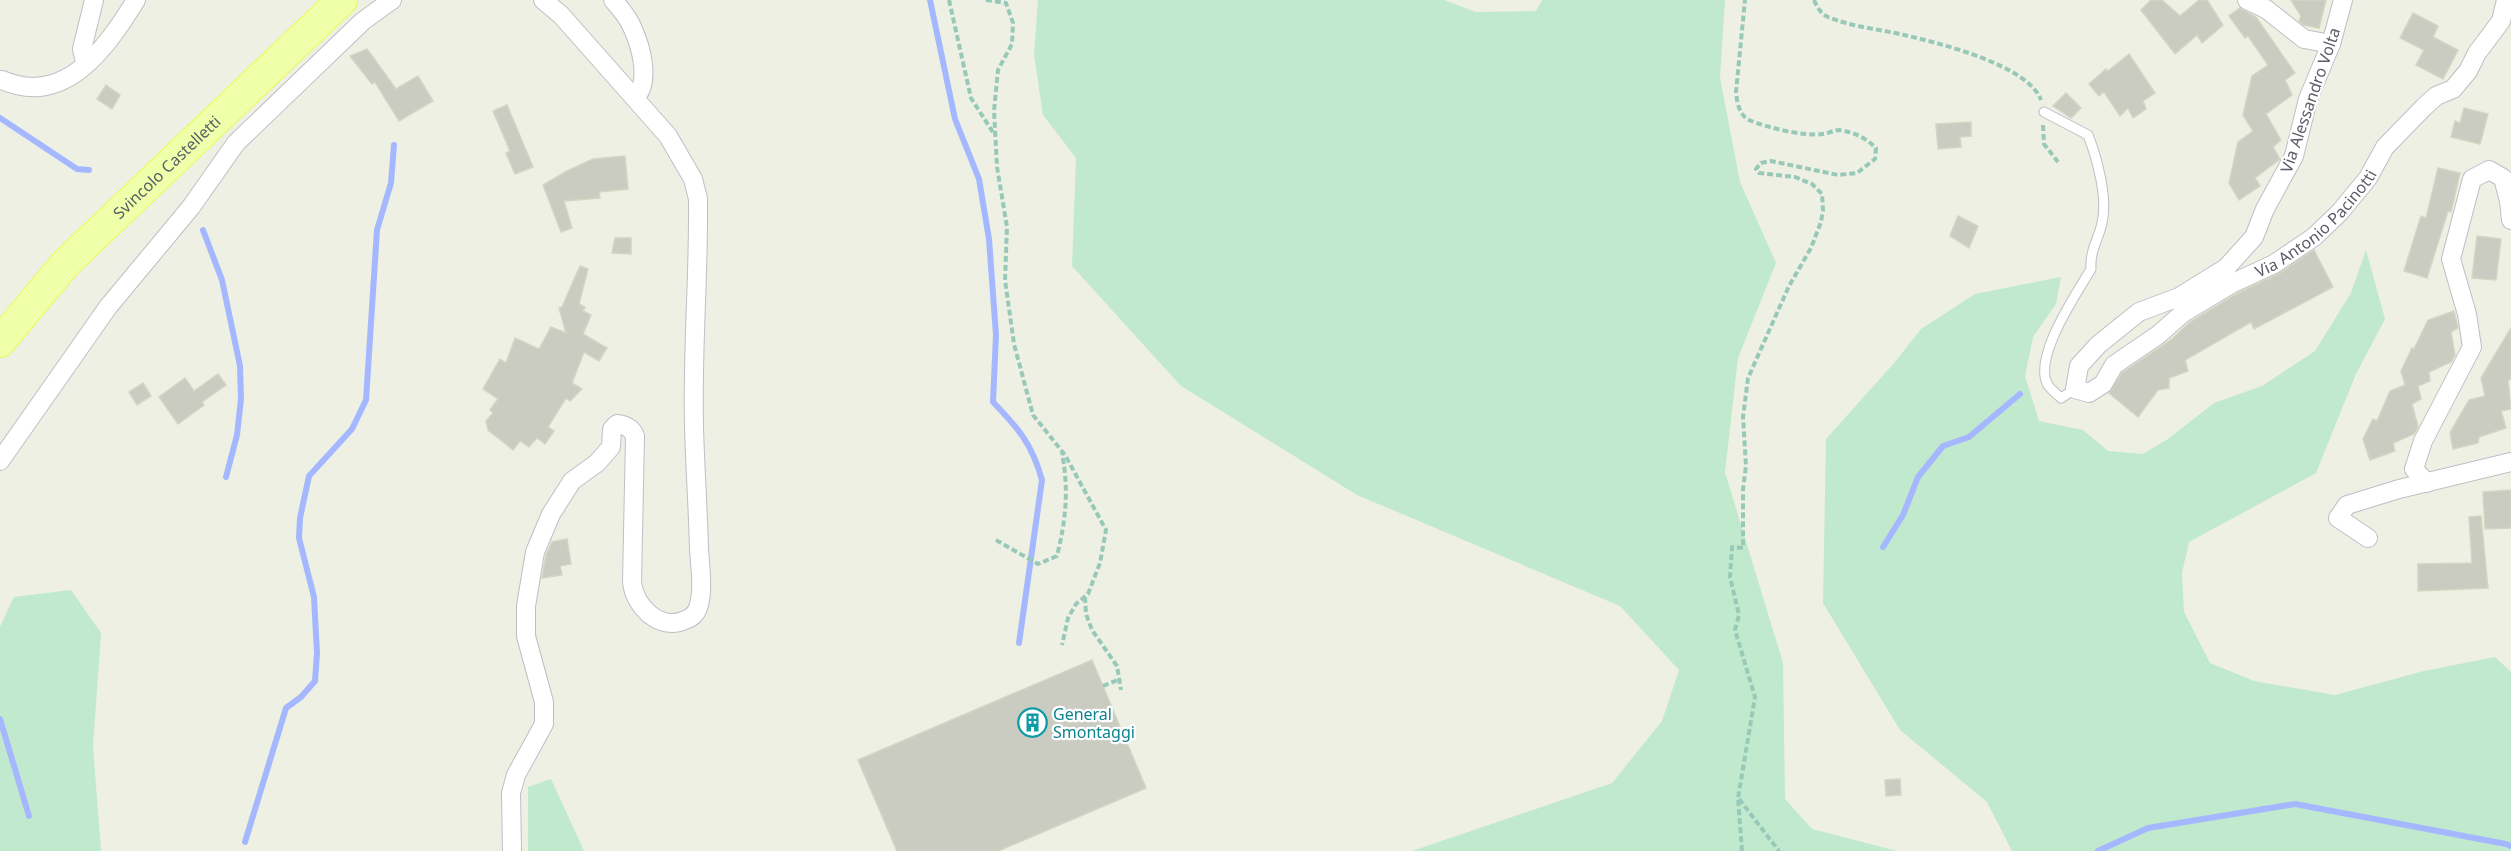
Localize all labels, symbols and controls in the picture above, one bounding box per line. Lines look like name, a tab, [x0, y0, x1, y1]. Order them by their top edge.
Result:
street label: Via Alessandro Volta	[2275, 24, 2345, 176]
street label: Svincolo Castelletti	[108, 110, 225, 224]
street label: Via Antonio Pacinotti	[2251, 166, 2382, 282]
place label: General Smontaggi	[1053, 703, 1135, 743]
building icon: General Smontaggi	[1016, 707, 1048, 739]

